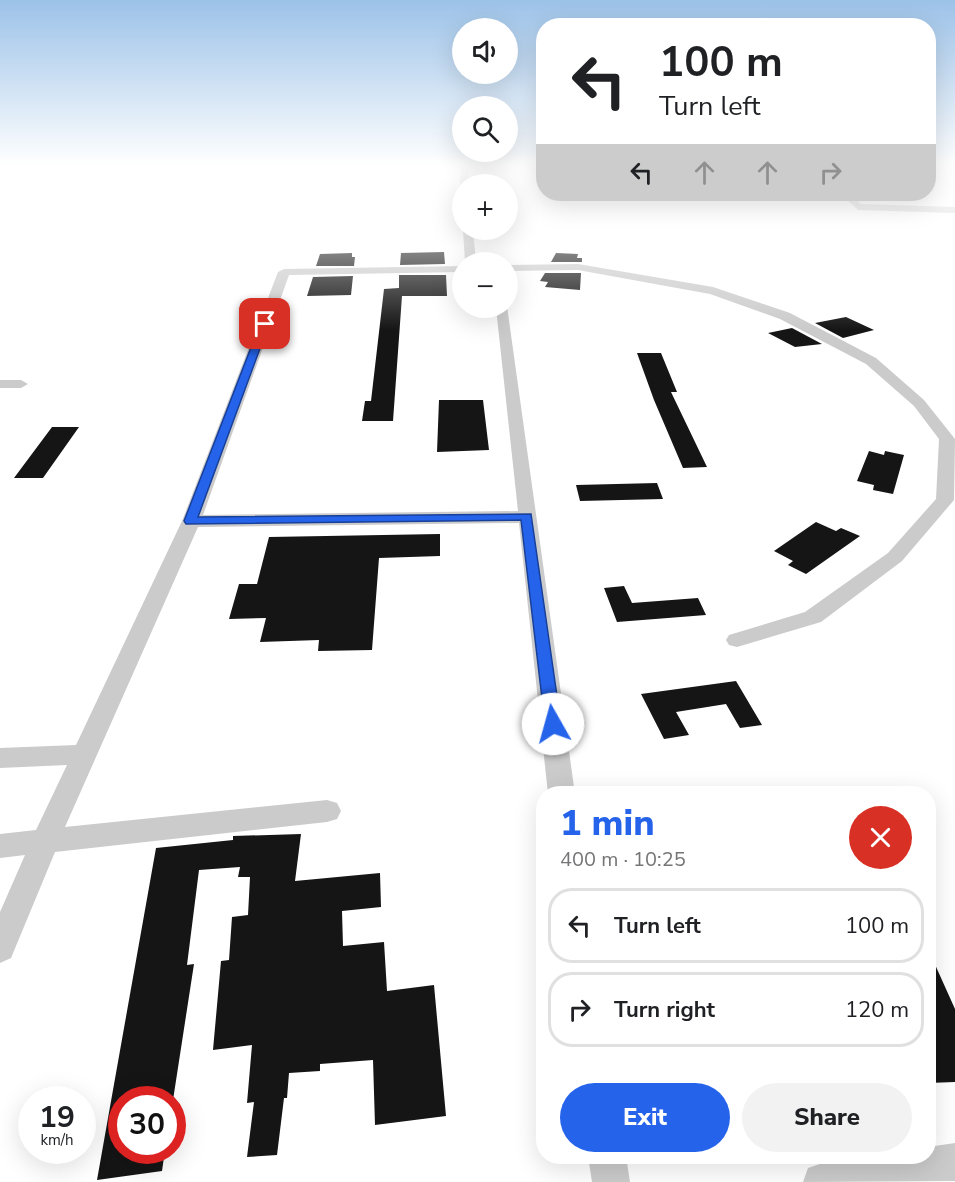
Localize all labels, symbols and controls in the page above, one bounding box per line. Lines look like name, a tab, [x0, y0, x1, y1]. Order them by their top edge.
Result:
map controls	[452, 18, 518, 318]
button: sound	[452, 18, 518, 84]
text: 100 m	[659, 34, 783, 91]
icon: left	[560, 42, 638, 120]
text: Turn left	[659, 88, 760, 125]
button: search	[452, 96, 518, 162]
icon: left	[625, 156, 658, 189]
icon: ahead	[688, 156, 721, 189]
icon: ahead	[751, 156, 784, 189]
icon: right	[814, 156, 847, 189]
button: +	[452, 174, 518, 240]
button: −	[452, 252, 518, 318]
pin	[239, 298, 290, 349]
icon: arrive	[248, 307, 281, 340]
position arrow	[521, 692, 585, 756]
text: 1 min	[560, 799, 655, 848]
button: close	[849, 806, 912, 869]
text: 400 m · 10:25	[560, 846, 686, 873]
icon: left	[563, 909, 596, 942]
text: Turn left	[614, 911, 701, 941]
text: 100 m	[845, 911, 909, 941]
icon: right	[563, 993, 596, 1026]
text: Turn right	[614, 995, 715, 1025]
text: 120 m	[845, 995, 909, 1025]
button: Exit	[560, 1083, 730, 1152]
button: Share	[742, 1083, 912, 1152]
speed limit sign: 30	[108, 1086, 186, 1164]
text: 19	[39, 1097, 75, 1138]
text: km/h	[40, 1130, 74, 1150]

